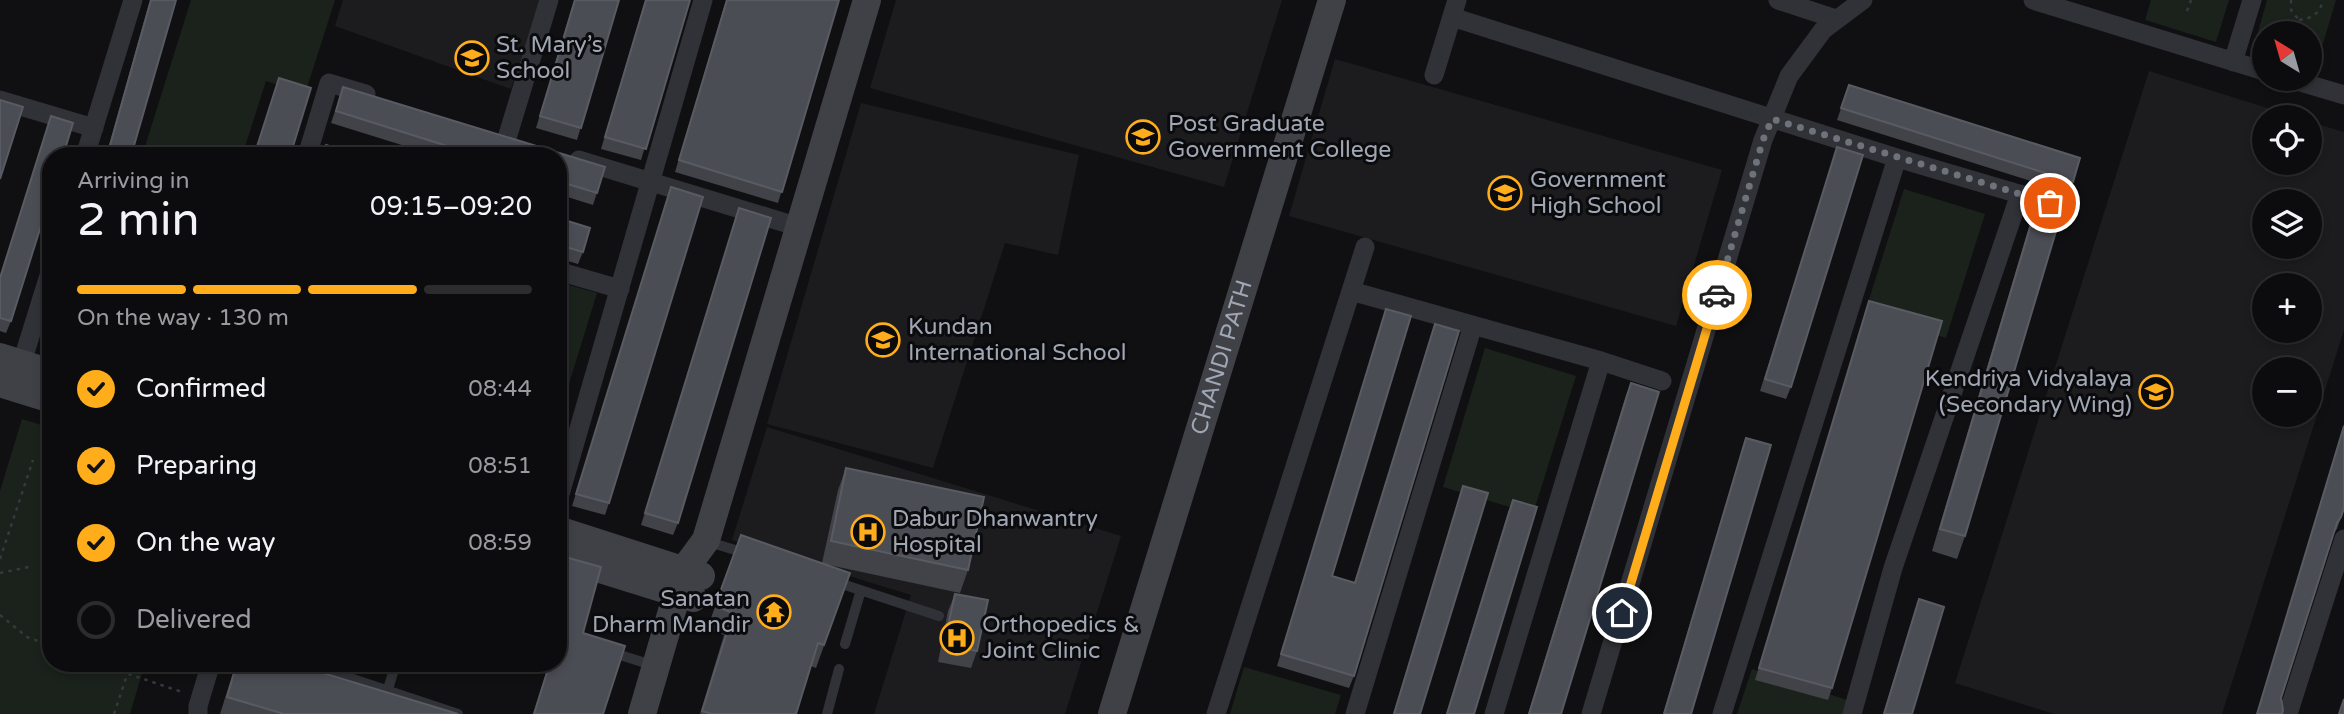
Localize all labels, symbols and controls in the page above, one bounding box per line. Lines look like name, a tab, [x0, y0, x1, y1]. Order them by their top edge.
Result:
north arrow	[2252, 21, 2322, 91]
map controls	[2252, 21, 2322, 427]
place label: St. Mary’s School	[496, 31, 603, 85]
school or university icon: St. Mary’s School	[453, 39, 491, 77]
button: locate	[2252, 105, 2322, 175]
place label: Post Graduate Government College	[1168, 110, 1391, 164]
school or university icon: Post Graduate Government College	[1124, 118, 1162, 156]
place label: Government High School	[1530, 166, 1666, 220]
text: Arriving in	[77, 167, 190, 195]
pin	[2020, 173, 2080, 233]
school or university icon: Government High School	[1486, 174, 1524, 212]
icon: bag	[2031, 184, 2069, 222]
button: layers	[2252, 189, 2322, 259]
text: 09:15–09:20	[370, 191, 532, 222]
text: 2 min	[77, 193, 200, 248]
courier	[1682, 260, 1752, 330]
button: +	[2252, 273, 2322, 343]
icon: car	[1698, 276, 1736, 314]
street label: CHANDI PATH	[1185, 277, 1259, 438]
text: On the way · 130 m	[77, 304, 289, 332]
place label: Kundan International School	[908, 313, 1126, 367]
school or university icon: Kundan International School	[864, 321, 902, 359]
button: −	[2252, 357, 2322, 427]
place label: Kendriya Vidyalaya (Secondary Wing)	[1925, 365, 2132, 419]
icon: check	[77, 370, 115, 408]
text: Confirmed	[136, 373, 266, 404]
school or university icon: Kendriya Vidyalaya (Secondary Wing)	[2137, 373, 2175, 411]
text: 08:44	[468, 375, 532, 403]
icon: check	[77, 447, 115, 485]
text: Preparing	[136, 450, 257, 481]
text: 08:51	[468, 452, 532, 480]
place label: Dabur Dhanwantry Hospital	[892, 505, 1098, 559]
hospital icon: Dabur Dhanwantry Hospital	[849, 513, 887, 551]
icon: check	[77, 524, 115, 562]
text: On the way	[136, 527, 276, 558]
text: 08:59	[468, 529, 532, 557]
pin	[1592, 583, 1652, 643]
place label: Sanatan Dharm Mandir	[592, 585, 750, 639]
temple icon: Sanatan Dharm Mandir	[755, 593, 793, 631]
icon: home	[1603, 594, 1641, 632]
text: Delivered	[136, 604, 252, 635]
place label: Orthopedics & Joint Clinic	[982, 611, 1140, 665]
hospital icon: Orthopedics & Joint Clinic	[938, 619, 976, 657]

